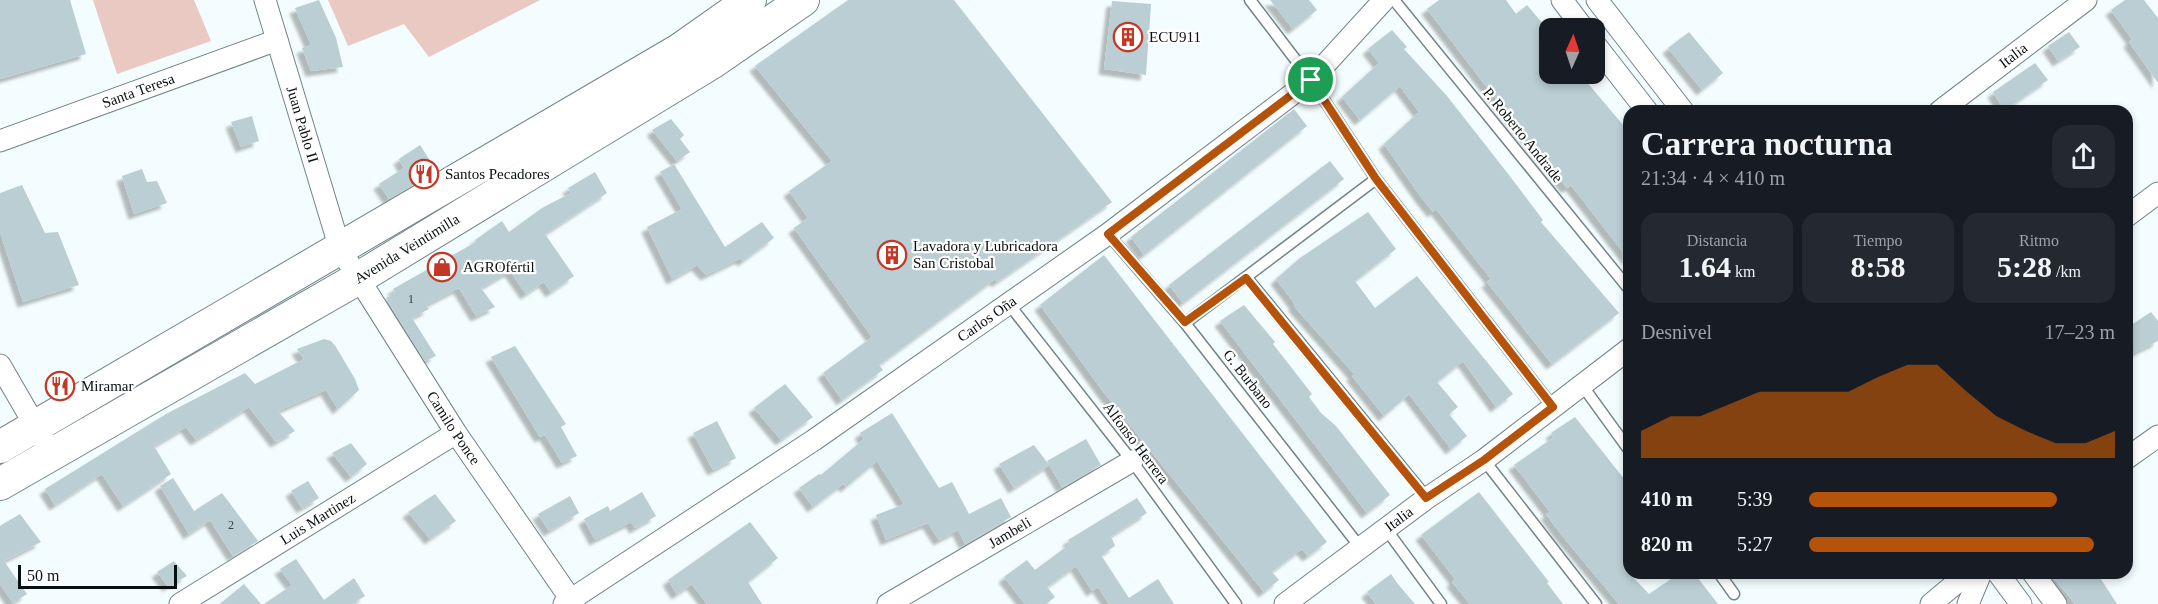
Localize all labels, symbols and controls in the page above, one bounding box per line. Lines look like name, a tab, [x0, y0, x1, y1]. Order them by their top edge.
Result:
north arrow	[1539, 18, 1605, 84]
map controls	[1539, 18, 1605, 84]
building icon: ECU911	[1112, 21, 1144, 53]
place label: ECU911	[1149, 29, 1201, 45]
street label: Italia	[1996, 39, 2031, 71]
pin	[1285, 54, 1336, 105]
icon: arrive	[1294, 63, 1327, 96]
street label: Santa Teresa	[100, 70, 177, 111]
street label: Juan Pablo II	[283, 84, 322, 165]
street label: P. Roberto Andrade	[1480, 84, 1566, 186]
button: share	[2052, 125, 2115, 188]
text: Carrera nocturna	[1641, 126, 1892, 162]
restaurant icon: Santos Pecadores	[408, 158, 440, 190]
place label: Santos Pecadores	[445, 166, 550, 182]
text: 21:34 · 4 × 410 m	[1641, 167, 1785, 189]
street label: Avenida Veintimilla	[351, 210, 462, 287]
text: Distancia	[1687, 232, 1747, 249]
text: Tiempo	[1853, 232, 1903, 249]
text: Ritmo	[2019, 232, 2059, 249]
place label: Lavadora y Lubricadora San Cristobal	[913, 238, 1058, 271]
building icon: Lavadora y Lubricadora San Cristobal	[876, 239, 908, 271]
text: 1.64	[1679, 250, 1731, 283]
text: 8:58	[1851, 250, 1906, 283]
text: 5:28	[1997, 250, 2052, 283]
shop icon: AGROfértil	[426, 251, 458, 283]
place label: AGROfértil	[463, 259, 535, 275]
text: km	[1731, 263, 1755, 280]
text: /km	[2052, 263, 2081, 280]
house number: 1	[408, 292, 414, 306]
street label: Carlos Oña	[954, 293, 1020, 345]
text: Desnivel	[1641, 321, 1712, 343]
text: 17–23 m	[2044, 321, 2115, 343]
street label: G. Burbano	[1220, 346, 1276, 412]
restaurant icon: Miramar	[44, 370, 76, 402]
place label: Miramar	[81, 378, 133, 394]
street label: Camilo Ponce	[424, 388, 484, 468]
street label: Alfonso Herrera	[1100, 399, 1172, 487]
text: 410 m	[1641, 488, 1693, 510]
text: 5:39	[1737, 488, 1773, 510]
street label: Luis Martinez	[278, 489, 358, 548]
street label: Italia	[1382, 503, 1416, 535]
street label: Jambeli	[985, 514, 1034, 551]
house number: 2	[228, 518, 234, 532]
text: 820 m	[1641, 533, 1693, 555]
text: 5:27	[1737, 533, 1773, 555]
scale bar	[18, 562, 177, 590]
text: 50 m	[27, 567, 59, 584]

